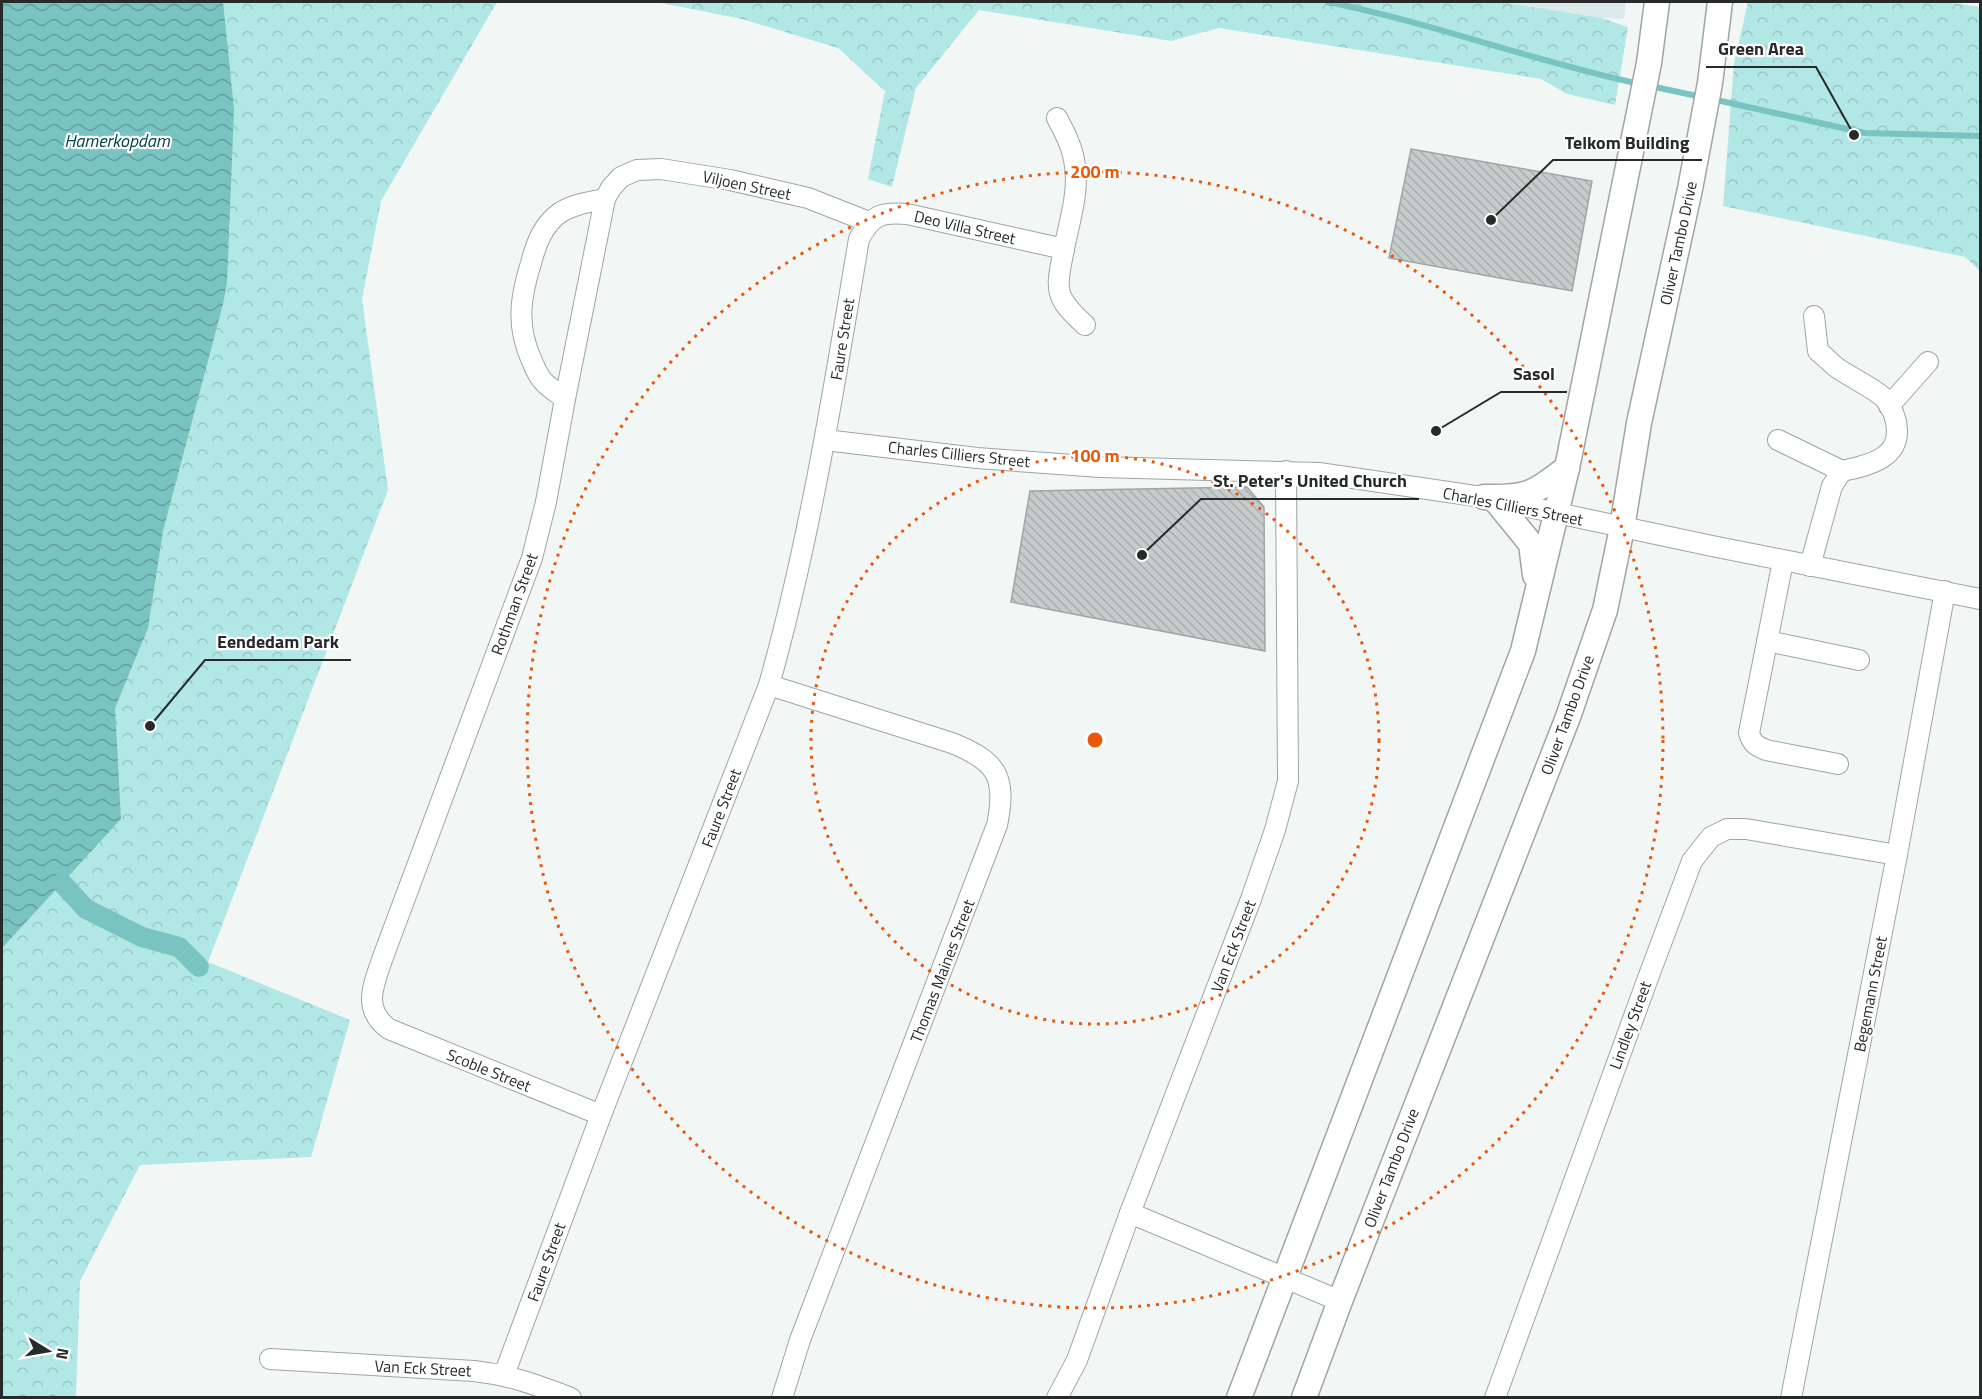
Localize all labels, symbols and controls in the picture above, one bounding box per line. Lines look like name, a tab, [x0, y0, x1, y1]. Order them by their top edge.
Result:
callout: Green Area	[1706, 31, 1816, 67]
text: Green Area	[1718, 35, 1804, 62]
callout: Telkom Building	[1553, 124, 1702, 160]
water label: Hamerkopdam	[64, 127, 171, 154]
text: Telkom Building	[1565, 129, 1690, 156]
text: 200 m	[1070, 158, 1120, 185]
street label: Viljoen Street	[701, 164, 794, 206]
street label: Oliver Tambo Drive	[1653, 179, 1703, 307]
street label: Deo Villa Street	[912, 204, 1018, 250]
street label: Faure Street	[824, 296, 860, 382]
callout: Sasol	[1501, 356, 1567, 392]
text: Sasol	[1513, 360, 1555, 387]
street label: Charles Cilliers Street	[887, 435, 1032, 473]
text: 100 m	[1070, 442, 1120, 469]
callout: St. Peter's United Church	[1201, 463, 1419, 499]
text: St. Peter's United Church	[1213, 467, 1407, 494]
street label: Charles Cilliers Street	[1441, 481, 1586, 531]
street label: Rothman Street	[484, 549, 544, 658]
callout: Eendedam Park	[205, 624, 351, 660]
text: Eendedam Park	[217, 628, 340, 655]
street label: Oliver Tambo Drive	[1534, 652, 1600, 778]
centre of rings	[1085, 730, 1105, 750]
street label: Faure Street	[695, 765, 747, 851]
street label: Thomas Maines Street	[904, 896, 981, 1046]
street label: Van Eck Street	[1204, 896, 1262, 996]
street label: Begemann Street	[1847, 934, 1893, 1054]
street label: Lindley Street	[1603, 977, 1657, 1072]
street label: Scoble Street	[443, 1042, 535, 1098]
street label: Oliver Tambo Drive	[1357, 1105, 1425, 1231]
street label: Faure Street	[521, 1219, 572, 1305]
north arrow	[18, 1321, 78, 1381]
text: N	[50, 1346, 76, 1362]
street label: Van Eck Street	[374, 1353, 473, 1383]

